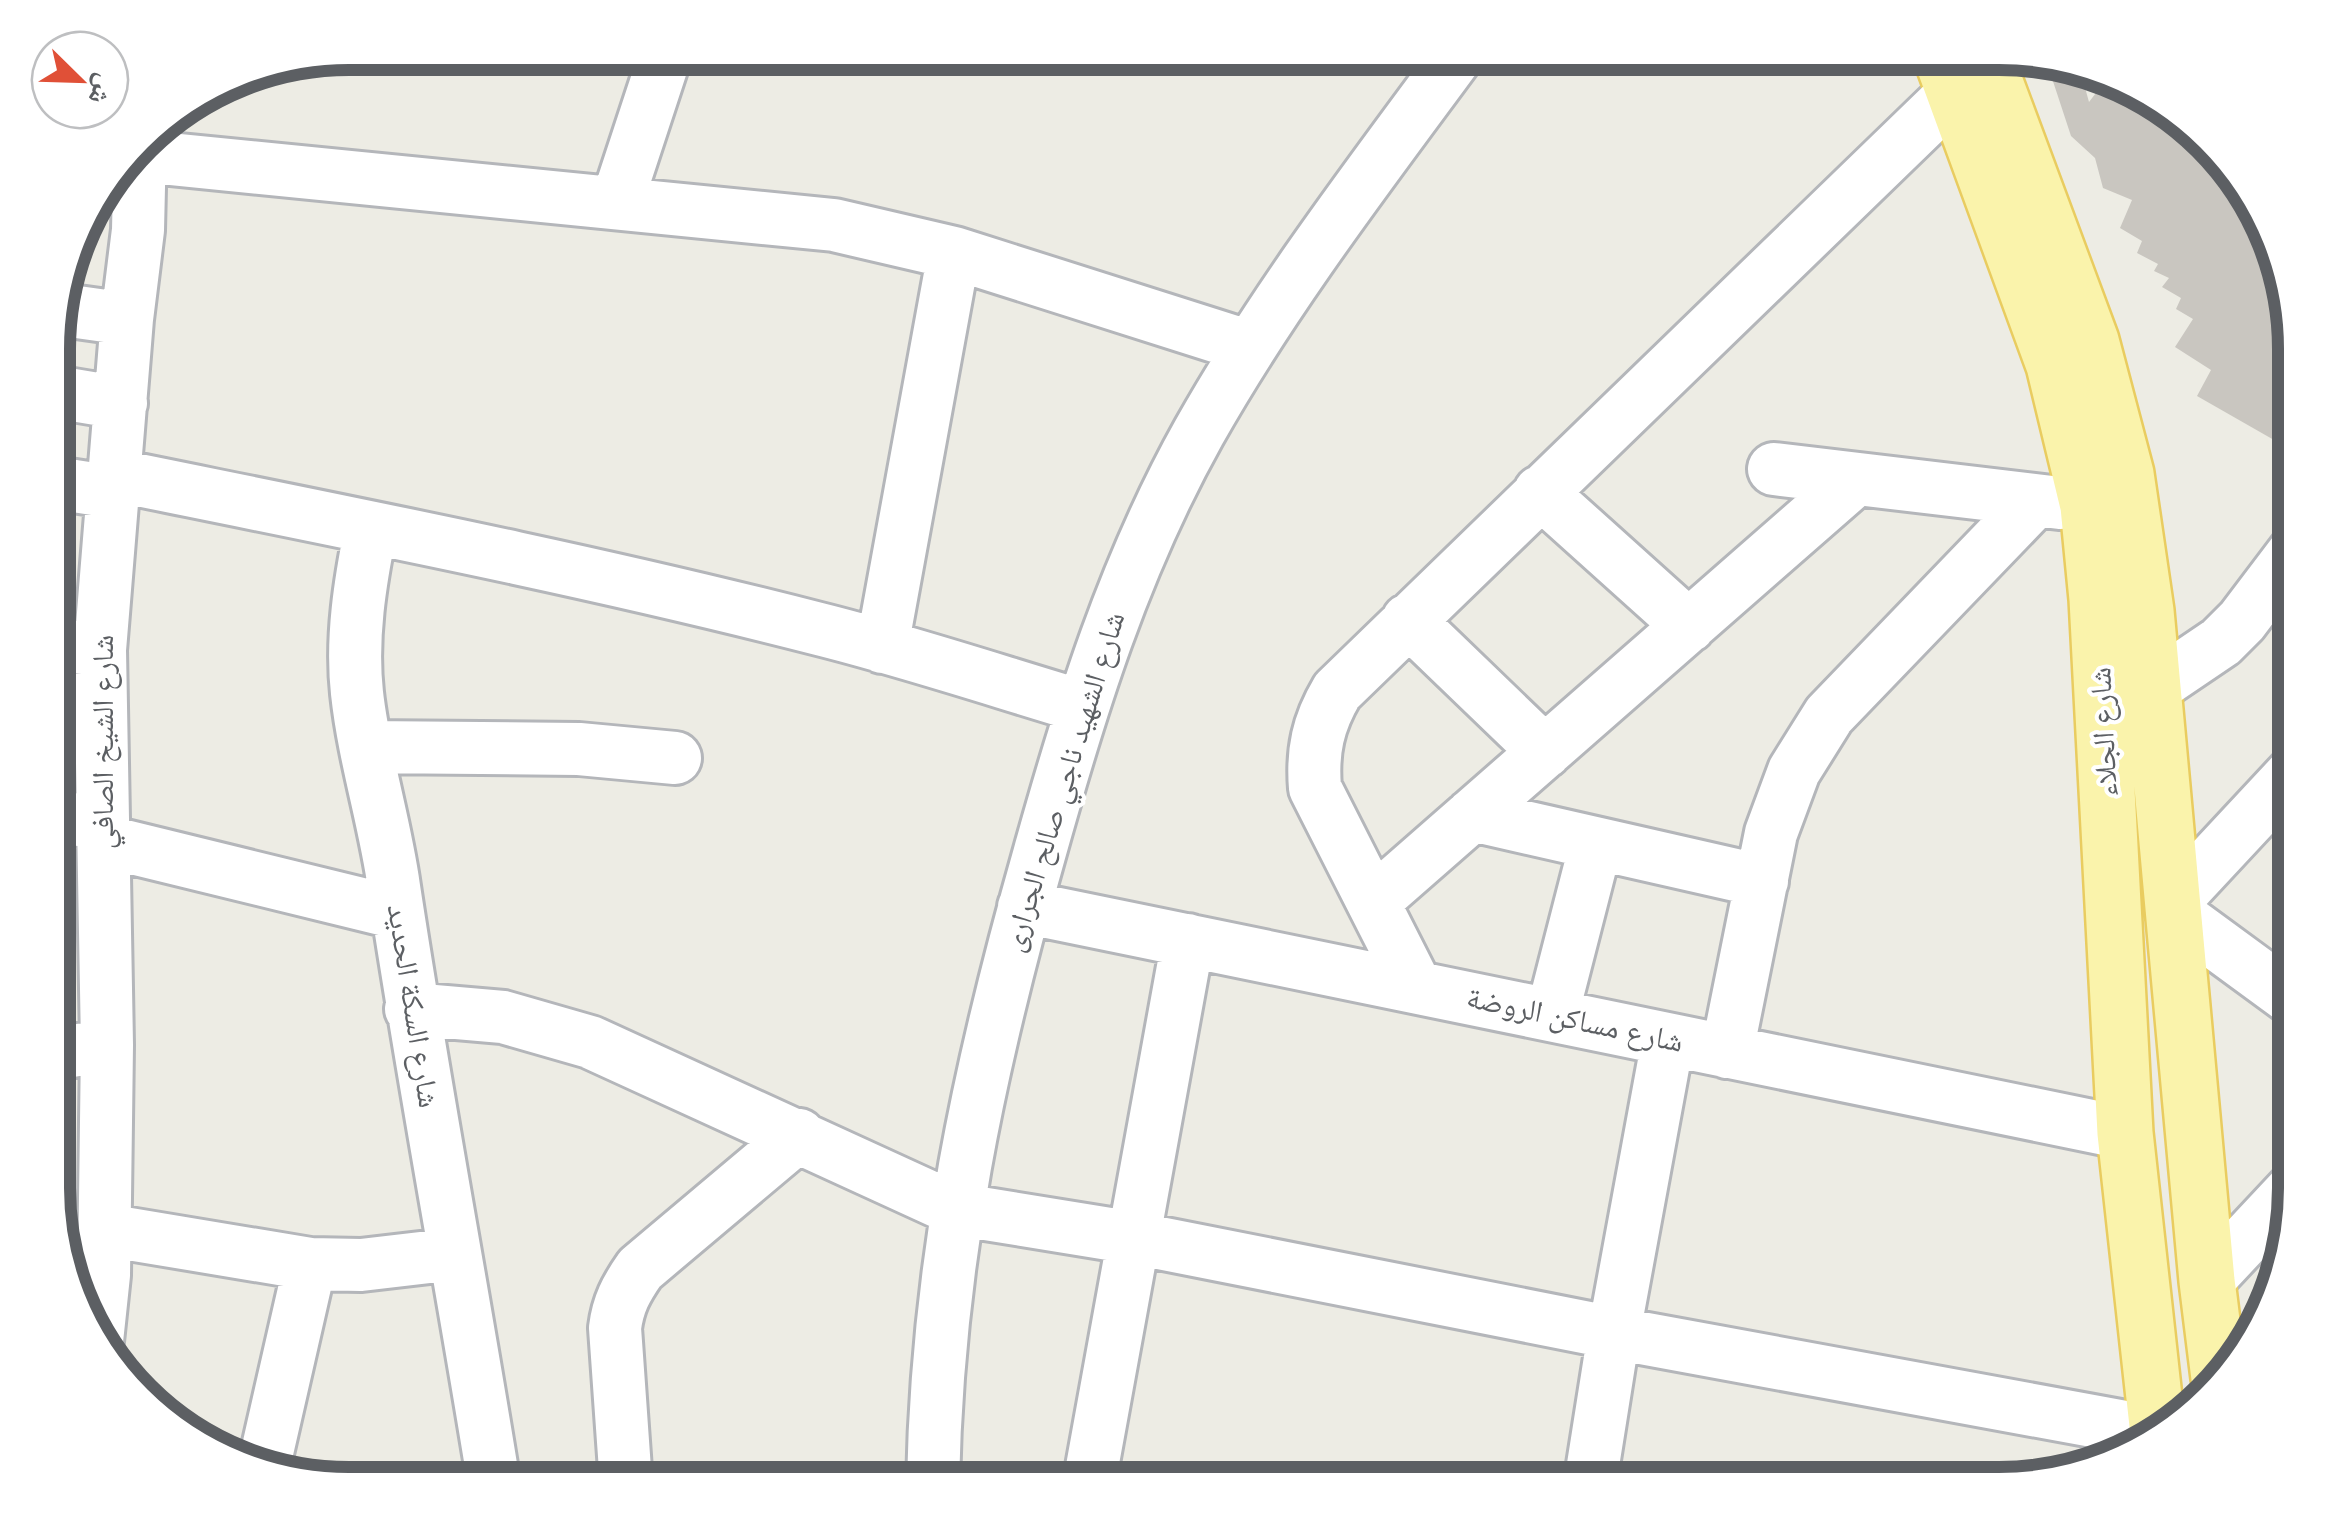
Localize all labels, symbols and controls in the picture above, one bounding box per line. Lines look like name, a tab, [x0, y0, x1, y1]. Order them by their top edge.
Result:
north arrow	[30, 30, 130, 130]
text: ش	[79, 68, 125, 110]
street label: شارع الشهيد ناجي صالح الجرارى	[993, 607, 1138, 958]
street label: شارع الشيخ الصافي	[83, 635, 126, 849]
street label: شارع الجلاء	[2080, 666, 2128, 798]
street label: شارع السكة الحديد	[377, 901, 449, 1111]
street label: شارع مساكن الروضة	[1463, 977, 1687, 1063]

